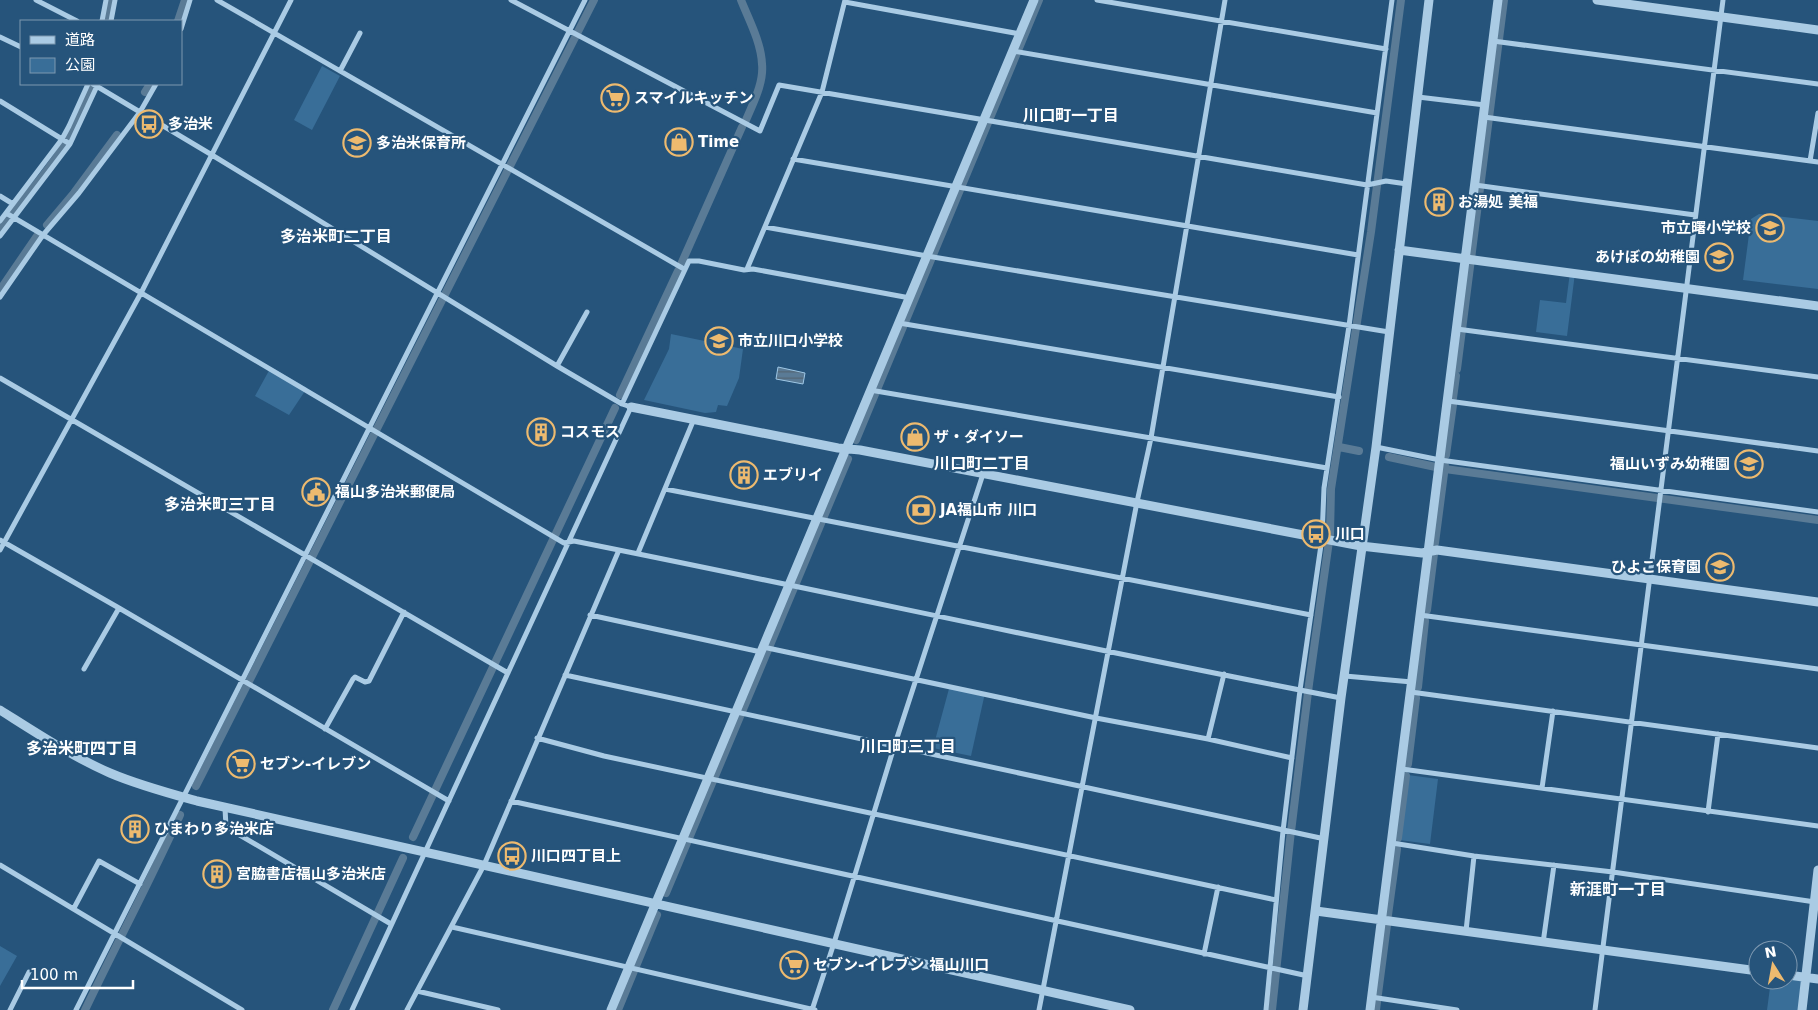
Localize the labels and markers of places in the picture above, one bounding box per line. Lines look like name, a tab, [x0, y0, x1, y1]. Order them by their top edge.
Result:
supermarket icon: スマイルキッチン	[600, 83, 630, 113]
place label: スマイルキッチン	[634, 89, 754, 107]
bus stop icon: 多治米	[134, 109, 164, 139]
place label: 多治米	[168, 115, 213, 133]
shop icon: Time	[664, 127, 694, 157]
school or university icon: 多治米保育所	[342, 128, 372, 158]
place label: Time	[698, 133, 739, 151]
place label: 多治米保育所	[376, 134, 466, 152]
building icon: お湯処 美福	[1424, 187, 1454, 217]
place label: お湯処 美福	[1458, 193, 1538, 211]
school or university icon: 市立曙小学校	[1755, 213, 1785, 243]
place label: 市立曙小学校	[1661, 219, 1751, 237]
school or university icon: あけぼの幼稚園	[1704, 242, 1734, 272]
place label: あけぼの幼稚園	[1595, 248, 1700, 266]
school or university icon: 市立川口小学校	[704, 326, 734, 356]
place label: 市立川口小学校	[738, 332, 843, 350]
building icon: コスモス	[526, 417, 556, 447]
shop icon: ザ・ダイソー	[900, 422, 930, 452]
place label: コスモス	[560, 423, 620, 441]
place label: ザ・ダイソー	[934, 428, 1024, 446]
school or university icon: 福山いずみ幼稚園	[1734, 449, 1764, 479]
place label: 福山いずみ幼稚園	[1609, 455, 1730, 473]
building icon: エブリイ	[729, 460, 759, 490]
place label: エブリイ	[763, 466, 823, 484]
public building icon: 福山多治米郵便局	[301, 477, 331, 507]
place label: 福山多治米郵便局	[334, 483, 455, 501]
bank icon: JA福山市 川口	[906, 495, 936, 525]
place label: JA福山市 川口	[939, 501, 1037, 519]
bus stop icon: 川口	[1301, 519, 1331, 549]
place label: 川口	[1335, 525, 1365, 543]
school or university icon: ひよこ保育園	[1705, 552, 1735, 582]
place label: ひよこ保育園	[1611, 558, 1701, 576]
supermarket icon: セブン-イレブン	[226, 749, 256, 779]
place label: セブン-イレブン	[260, 755, 371, 773]
building icon: ひまわり多治米店	[120, 814, 150, 844]
place label: ひまわり多治米店	[154, 820, 274, 838]
bus stop icon: 川口四丁目上	[497, 841, 527, 871]
place label: 川口四丁目上	[531, 847, 621, 865]
building icon: 宮脇書店福山多治米店	[202, 859, 232, 889]
place label: 宮脇書店福山多治米店	[236, 865, 386, 883]
supermarket icon: セブン-イレブン 福山川口	[779, 950, 809, 980]
place label: セブン-イレブン 福山川口	[813, 956, 989, 974]

